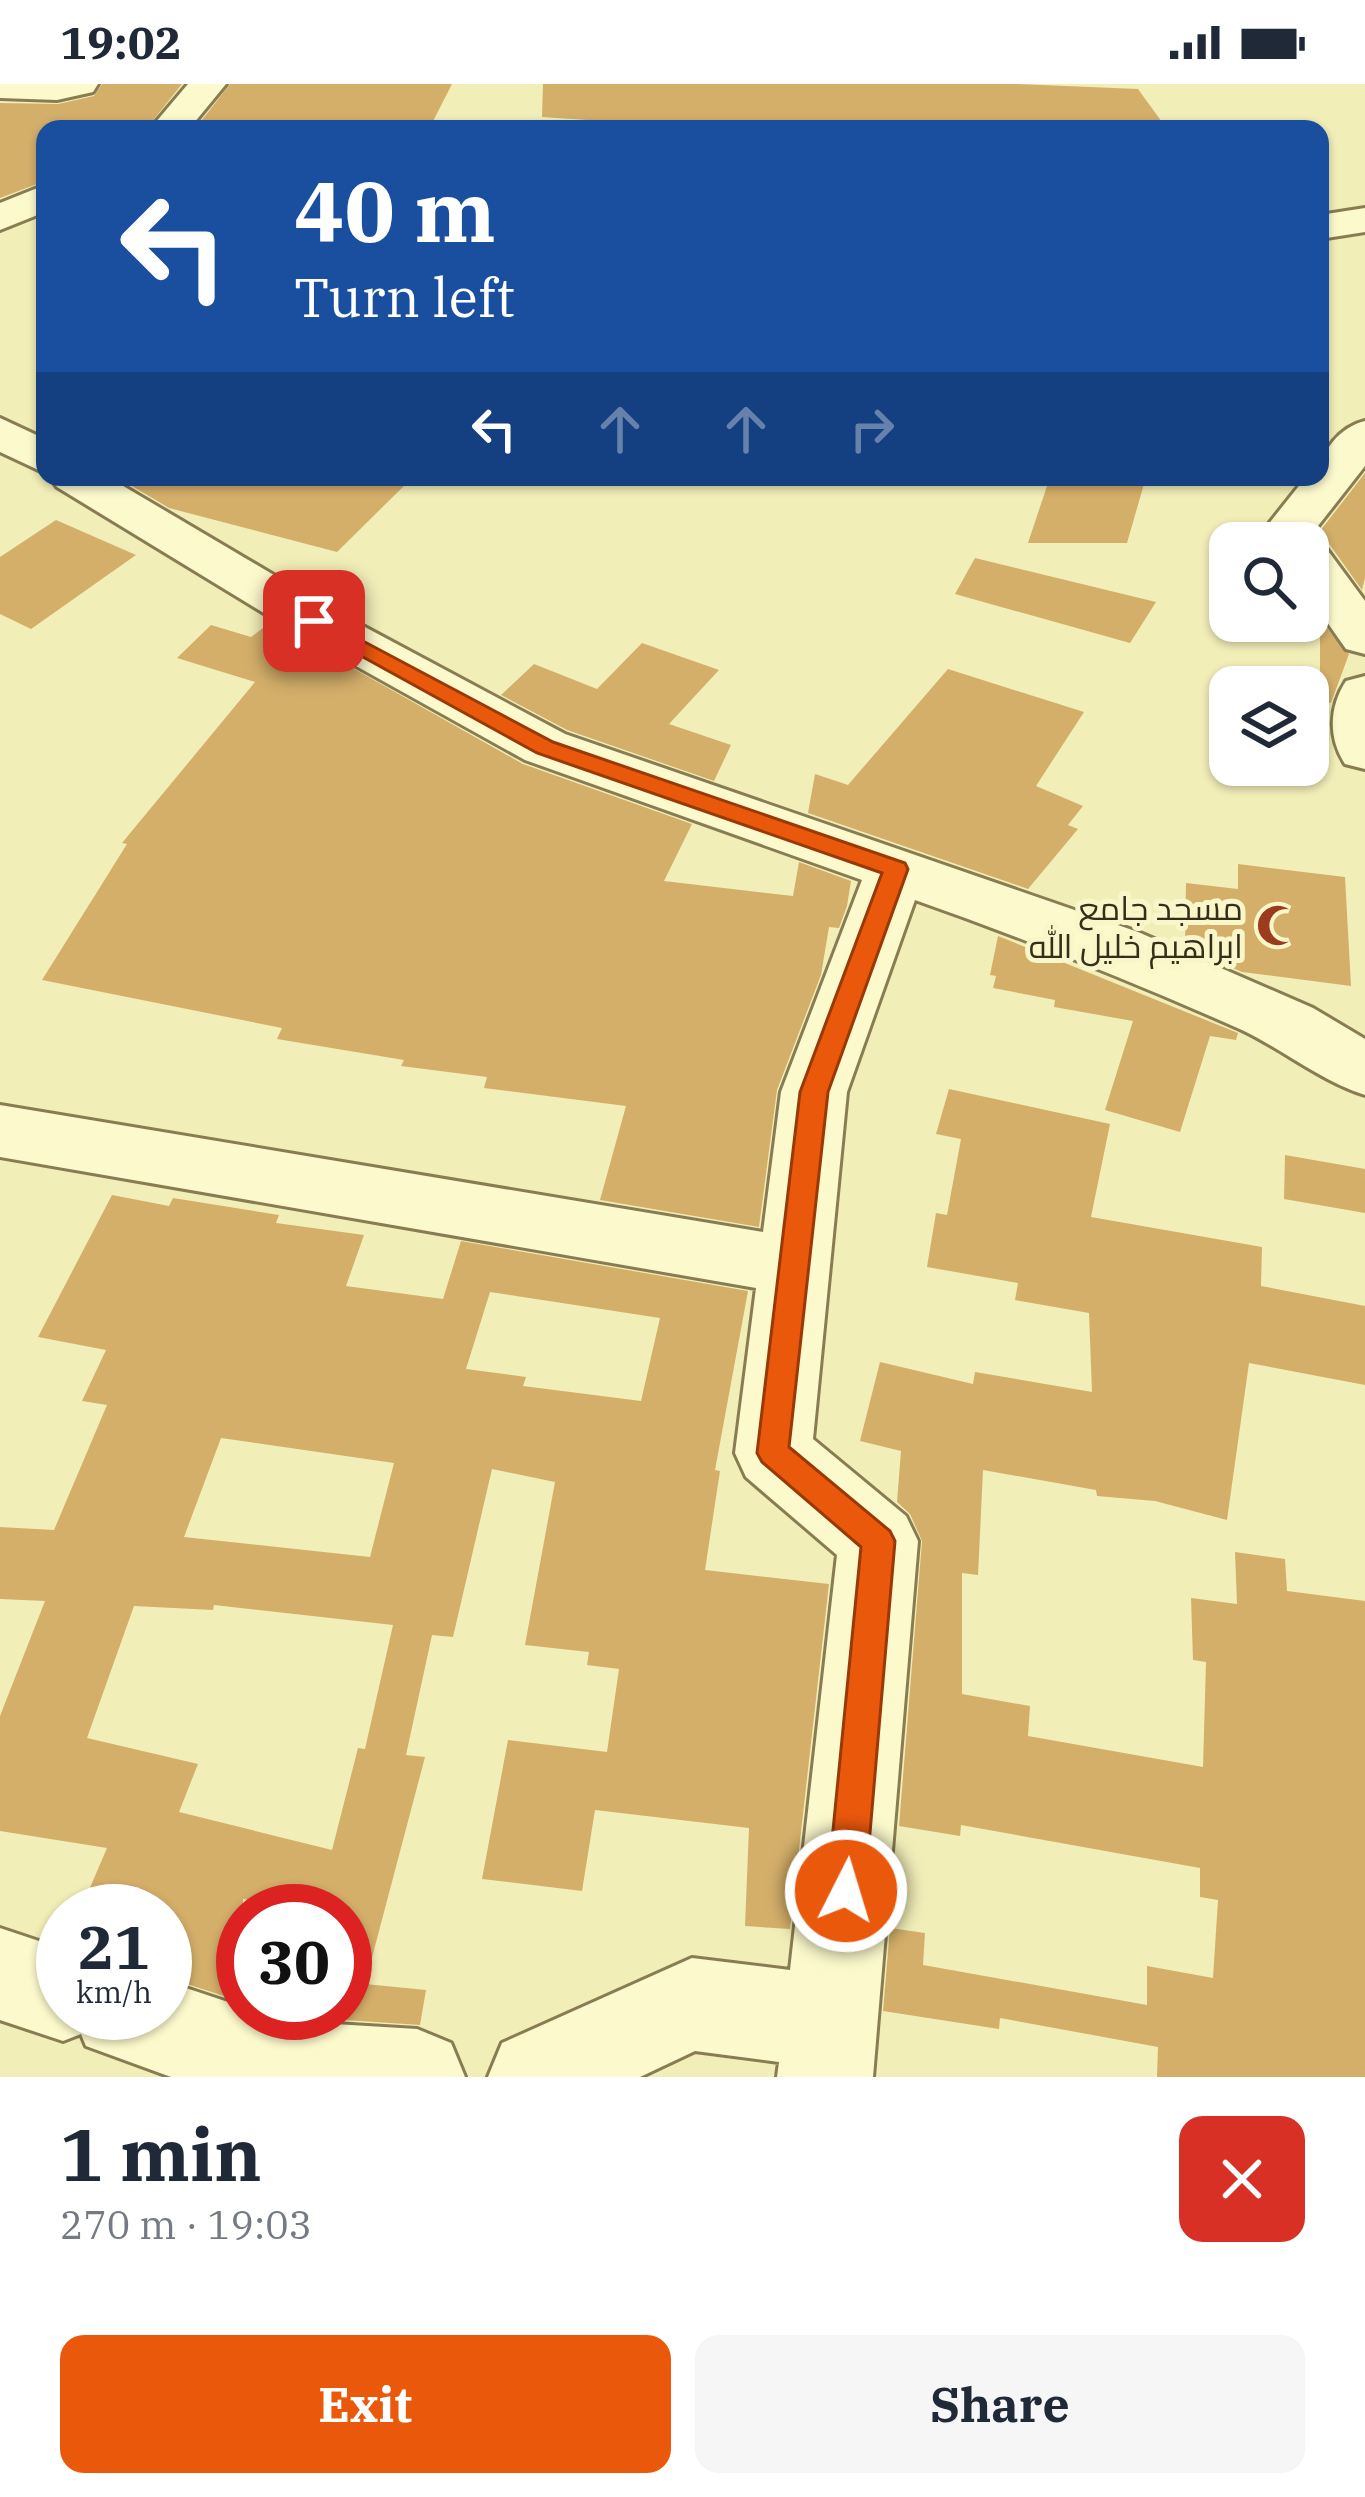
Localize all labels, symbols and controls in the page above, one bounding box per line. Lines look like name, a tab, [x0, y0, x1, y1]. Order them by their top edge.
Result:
text: 19:02	[60, 13, 182, 71]
text: 40 m	[294, 156, 496, 265]
icon: left	[96, 168, 252, 324]
text: Turn left	[294, 262, 515, 332]
icon: left	[461, 396, 527, 462]
icon: ahead	[587, 396, 653, 462]
icon: ahead	[713, 396, 779, 462]
icon: right	[839, 396, 905, 462]
map controls	[1209, 522, 1329, 786]
button: search	[1209, 522, 1329, 642]
pin	[263, 570, 365, 672]
icon: arrive	[281, 588, 347, 654]
button: layers	[1209, 666, 1329, 786]
place label: مسجد جامع ابراهیم خلیل الله	[1029, 886, 1243, 969]
mosque icon: مسجد جامع ابراهیم خلیل الله	[1254, 903, 1300, 949]
position arrow	[783, 1828, 909, 1954]
speed limit sign: 30	[216, 1884, 372, 2040]
text: 21	[78, 1907, 150, 1986]
text: km/h	[76, 1972, 152, 2011]
text: 1 min	[60, 2107, 262, 2201]
button: close	[1179, 2116, 1305, 2242]
text: 270 m · 19:03	[60, 2199, 312, 2250]
button: Exit	[60, 2335, 671, 2473]
button: Share	[695, 2335, 1305, 2473]

